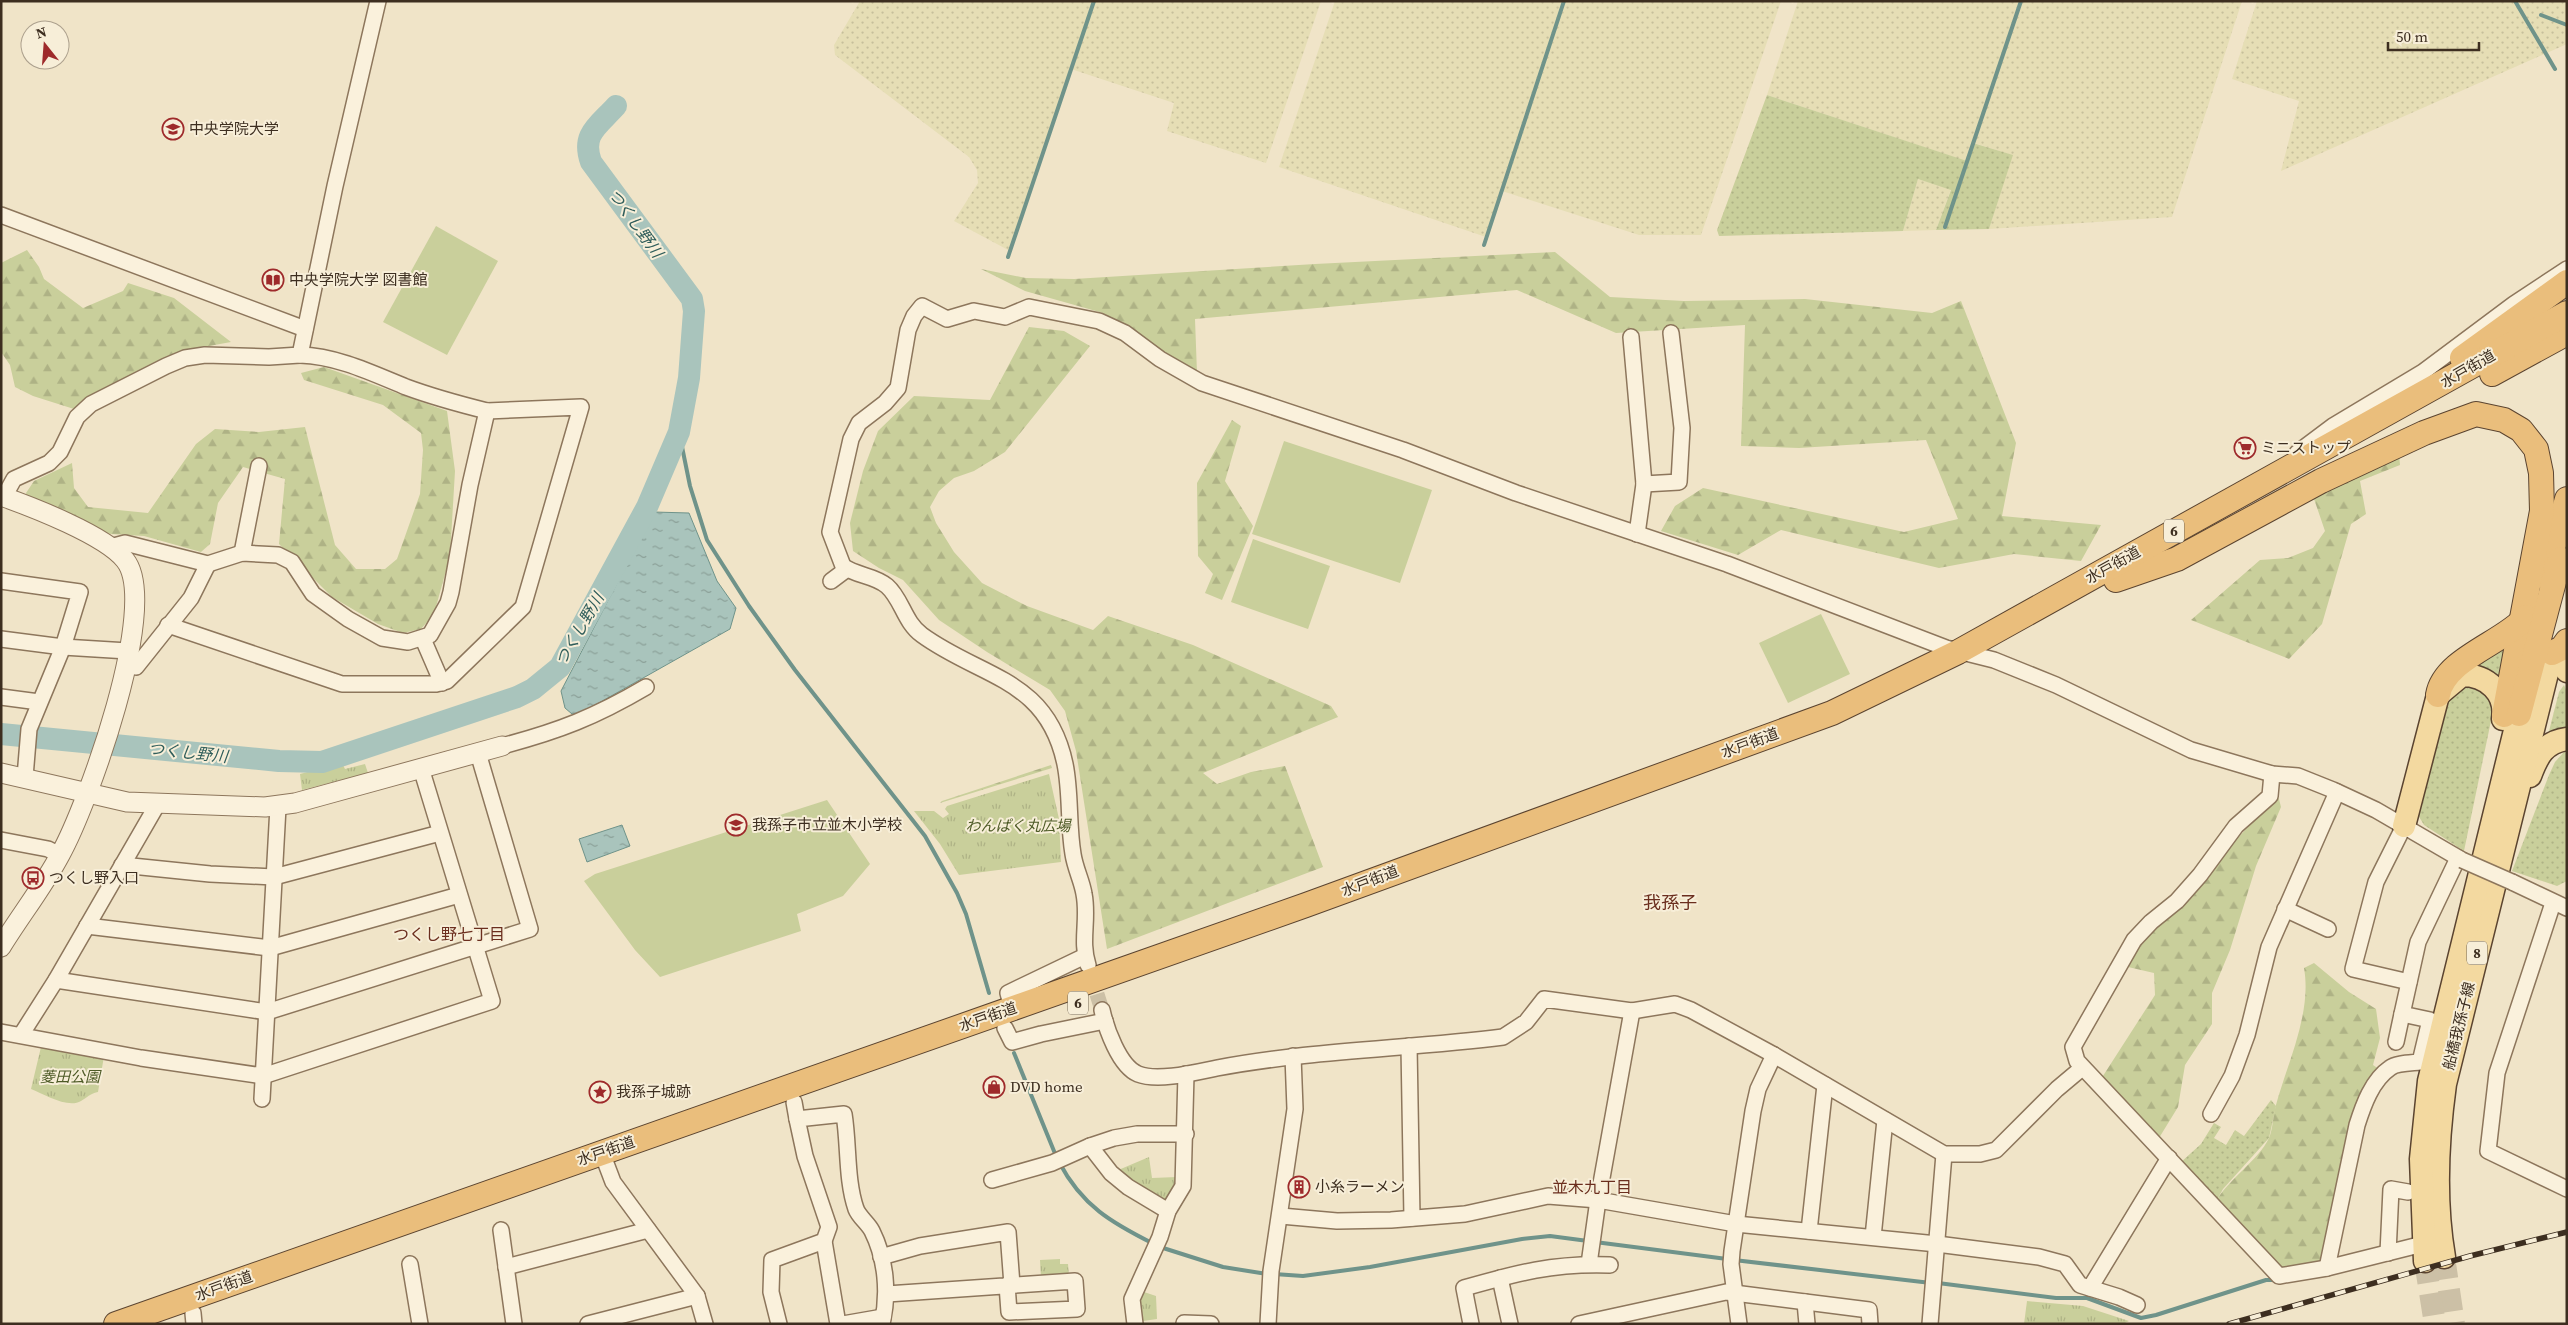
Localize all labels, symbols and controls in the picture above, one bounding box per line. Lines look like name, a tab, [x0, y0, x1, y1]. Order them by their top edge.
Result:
north arrow	[20, 20, 70, 70]
scale bar	[2388, 20, 2479, 52]
text: N	[33, 22, 49, 44]
text: 50 m	[2396, 26, 2428, 47]
school or university icon: 中央学院大学	[161, 117, 185, 141]
place label: 中央学院大学	[189, 118, 279, 139]
water label: つくし野川	[604, 184, 670, 263]
library icon: 中央学院大学 図書館	[261, 268, 285, 292]
place label: 中央学院大学 図書館	[289, 269, 428, 290]
street label: 水戸街道	[2437, 344, 2499, 393]
supermarket icon: ミニストップ	[2233, 436, 2257, 460]
place label: ミニストップ	[2261, 437, 2351, 458]
road number: 6	[2164, 520, 2184, 542]
street label: 水戸街道	[2081, 541, 2144, 588]
water label: つくし野川	[549, 587, 610, 669]
street label: 水戸街道	[1718, 722, 1782, 763]
water label: つくし野川	[147, 737, 231, 767]
school or university icon: 我孫子市立並木小学校	[724, 813, 748, 837]
place label: 我孫子市立並木小学校	[752, 814, 902, 835]
park label: わんぱく丸広場	[965, 815, 1072, 836]
street label: 水戸街道	[1338, 860, 1402, 901]
bus stop icon: つくし野入口	[21, 866, 45, 890]
place label: つくし野入口	[49, 867, 139, 888]
district label: 我孫子	[1643, 890, 1697, 915]
district label: つくし野七丁目	[393, 923, 505, 945]
road number: 8	[2467, 941, 2487, 964]
street label: 船橋我孫子線	[2437, 980, 2480, 1072]
road number: 6	[1068, 991, 1088, 1014]
street label: 水戸街道	[956, 997, 1020, 1036]
park label: 菱田公園	[40, 1066, 102, 1087]
shop icon: DVD home	[982, 1075, 1006, 1099]
place label: DVD home	[1010, 1076, 1083, 1097]
place icon: 我孫子城跡	[588, 1080, 612, 1104]
place label: 我孫子城跡	[616, 1081, 691, 1102]
street label: 水戸街道	[574, 1131, 638, 1170]
building icon: 小糸ラーメン	[1287, 1175, 1311, 1199]
place label: 小糸ラーメン	[1315, 1176, 1404, 1197]
district label: 並木九丁目	[1552, 1176, 1632, 1198]
street label: 水戸街道	[192, 1265, 256, 1306]

